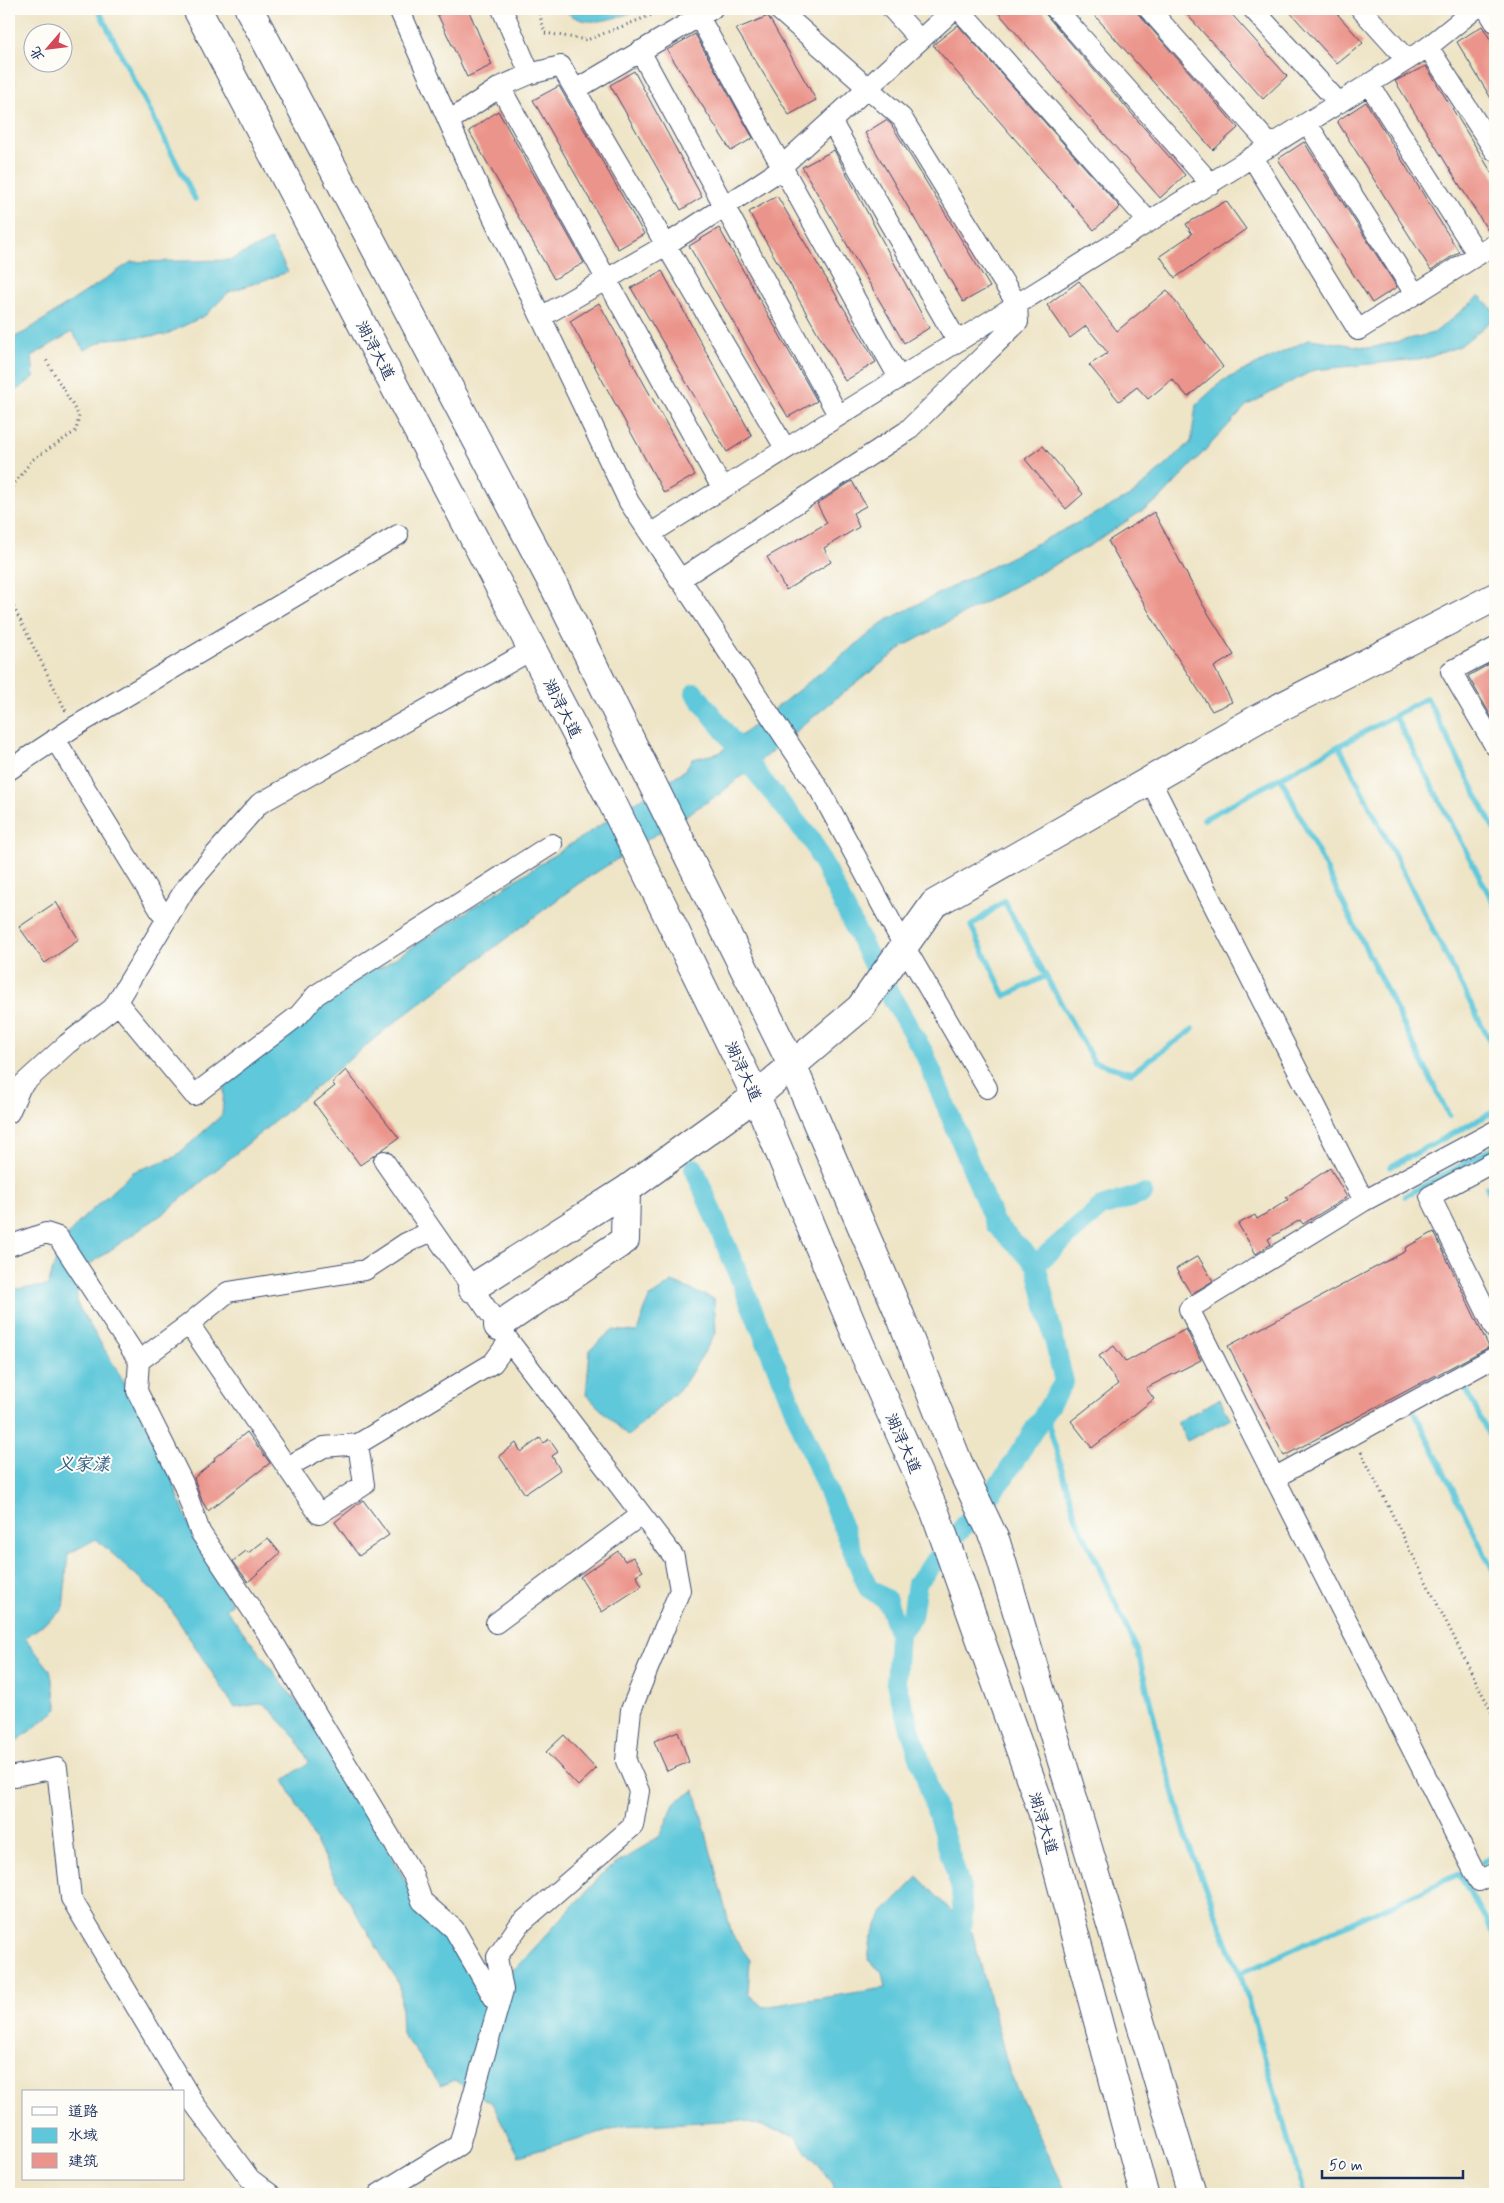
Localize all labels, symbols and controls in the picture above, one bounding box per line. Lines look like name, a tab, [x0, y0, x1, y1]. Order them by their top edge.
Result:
north arrow	[22, 22, 72, 72]
text: 北	[26, 43, 49, 64]
street label: 湖浔大道	[350, 318, 399, 384]
street label: 湖浔大道	[538, 675, 586, 742]
street label: 湖浔大道	[720, 1038, 766, 1105]
street label: 湖浔大道	[880, 1410, 925, 1477]
water label: 义家漾	[56, 1453, 111, 1477]
street label: 湖浔大道	[1023, 1790, 1062, 1857]
legend	[22, 2090, 185, 2180]
text: 道路	[68, 2102, 98, 2122]
text: 水域	[68, 2126, 98, 2146]
scale bar	[1322, 2148, 1463, 2180]
text: 建筑	[68, 2152, 98, 2172]
text: 50 m	[1329, 2156, 1363, 2176]

